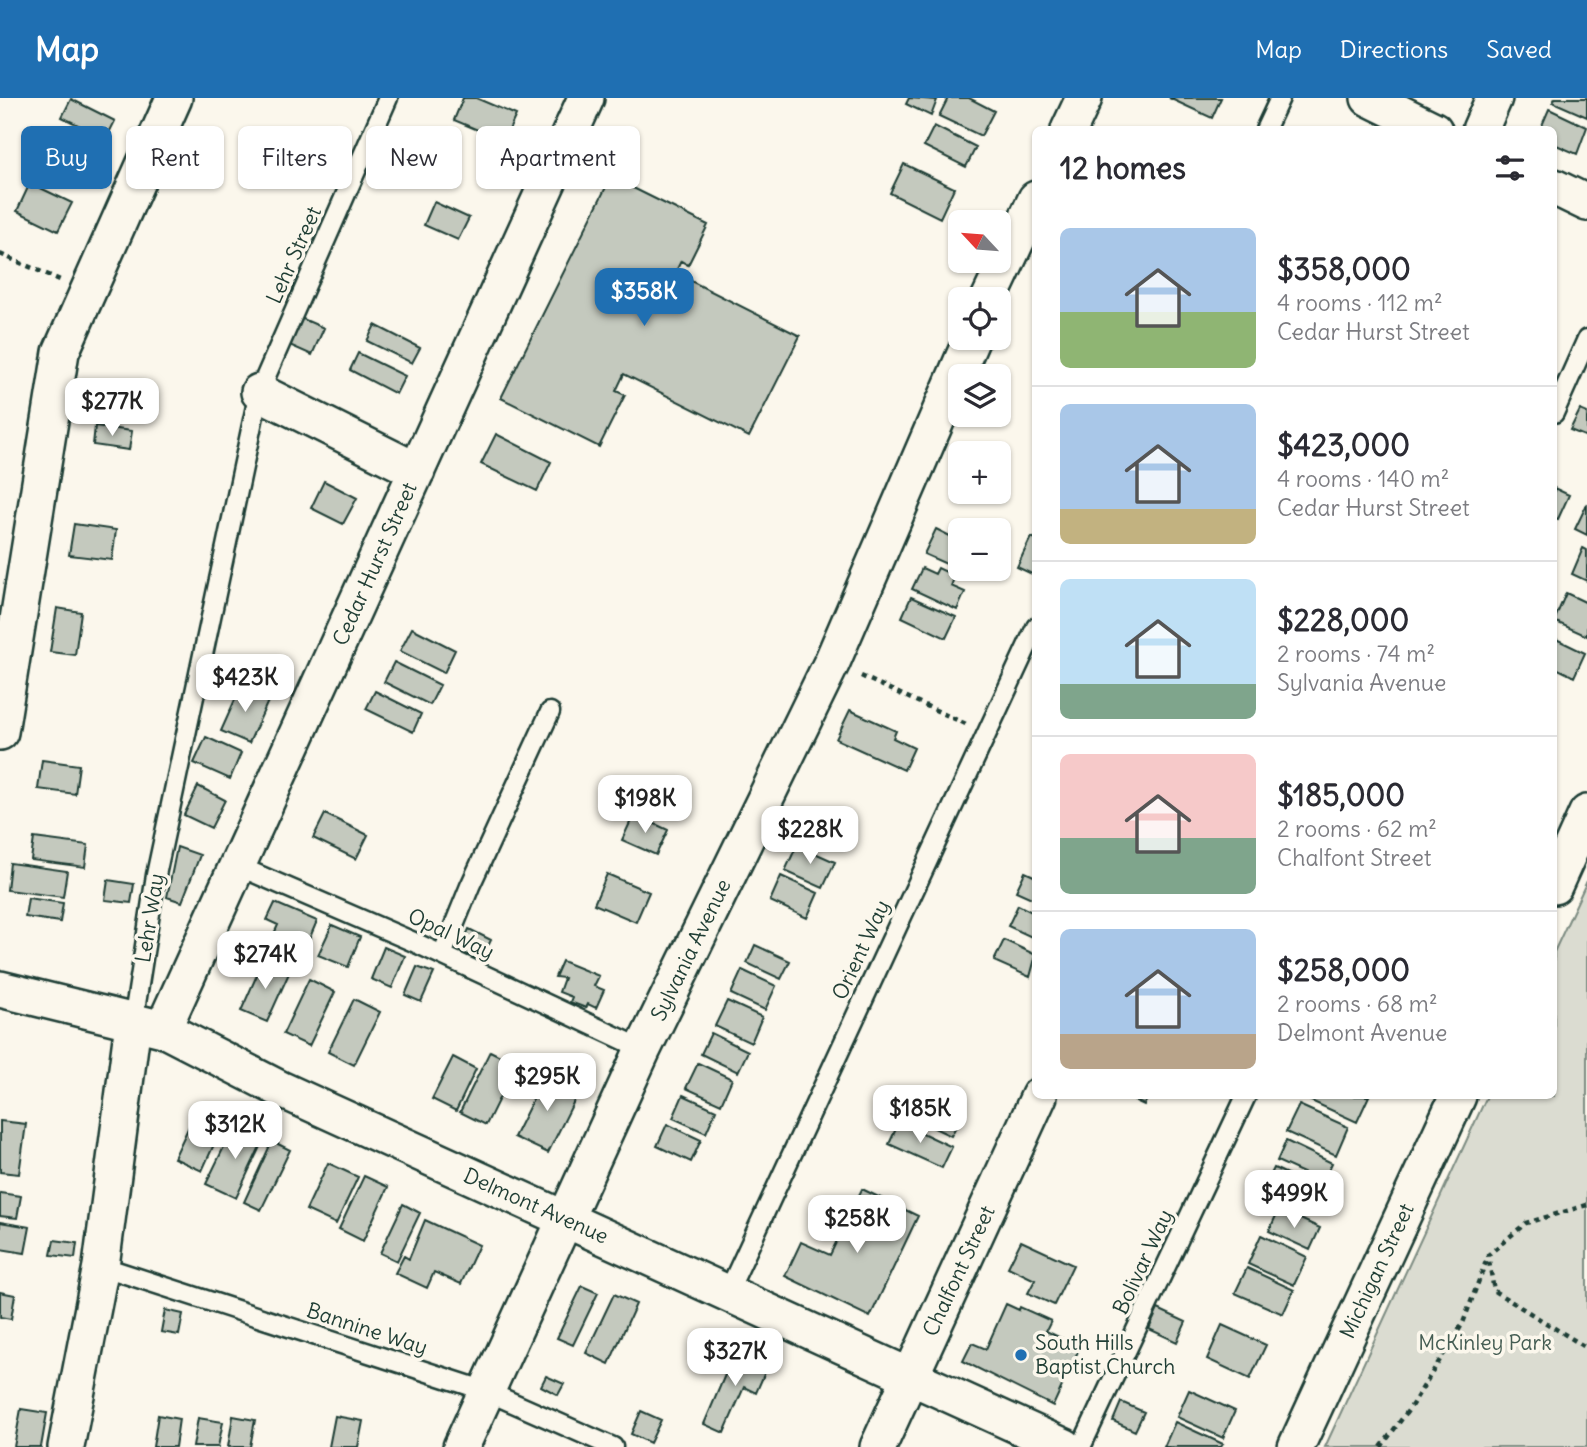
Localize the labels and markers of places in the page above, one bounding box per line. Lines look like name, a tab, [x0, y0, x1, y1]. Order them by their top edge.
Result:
pin: $358K	[595, 268, 693, 328]
pin: $277K	[63, 378, 161, 438]
pin: $423K	[196, 654, 294, 714]
pin: $198K	[596, 776, 694, 835]
pin: $228K	[761, 806, 859, 866]
pin: $274K	[216, 932, 314, 991]
pin: $295K	[498, 1054, 596, 1113]
pin: $185K	[871, 1086, 969, 1145]
pin: $312K	[186, 1102, 284, 1161]
pin: $499K	[1245, 1170, 1343, 1230]
pin: $258K	[808, 1196, 906, 1255]
pin: $327K	[686, 1328, 784, 1388]
place label: South Hills Baptist Church	[1035, 1329, 1175, 1380]
marker: South Hills Baptist Church	[1013, 1347, 1029, 1363]

